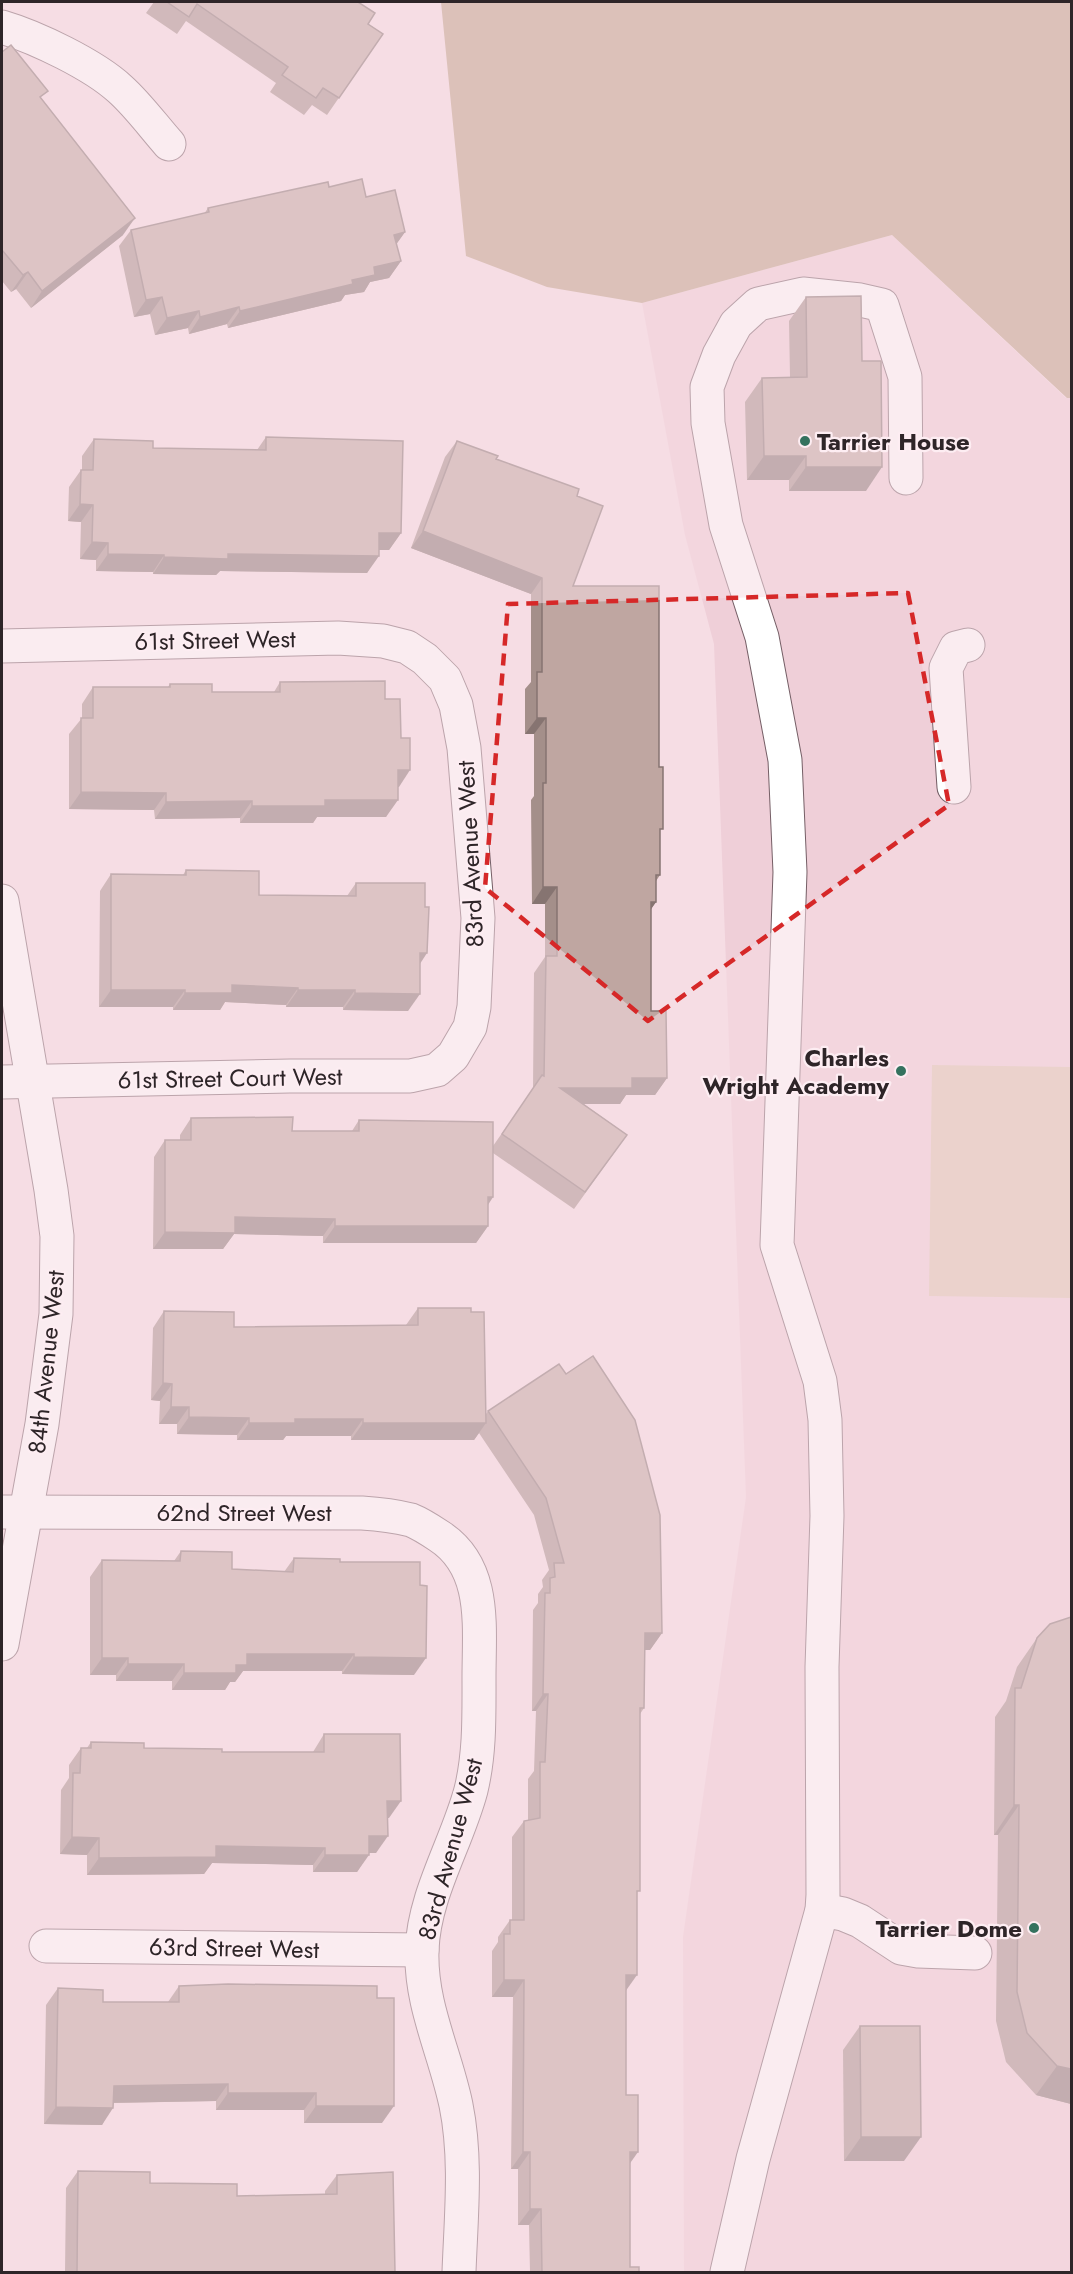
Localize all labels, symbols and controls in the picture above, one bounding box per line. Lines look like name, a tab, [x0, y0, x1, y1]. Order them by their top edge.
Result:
place label: Tarrier House	[817, 424, 970, 459]
marker: Tarrier House	[798, 434, 812, 448]
street label: 61st Street West	[134, 621, 296, 659]
street label: 83rd Avenue West	[448, 760, 492, 948]
place label: Charles Wright Academy	[702, 1040, 889, 1103]
street label: 61st Street Court West	[117, 1059, 343, 1097]
marker: Charles Wright Academy	[894, 1064, 908, 1078]
street label: 84th Avenue West	[19, 1268, 73, 1455]
street label: 62nd Street West	[156, 1495, 332, 1530]
street label: 83rd Avenue West	[409, 1754, 491, 1944]
place label: Tarrier Dome	[876, 1911, 1022, 1946]
marker: Tarrier Dome	[1027, 1921, 1041, 1935]
street label: 63rd Street West	[149, 1929, 320, 1967]

